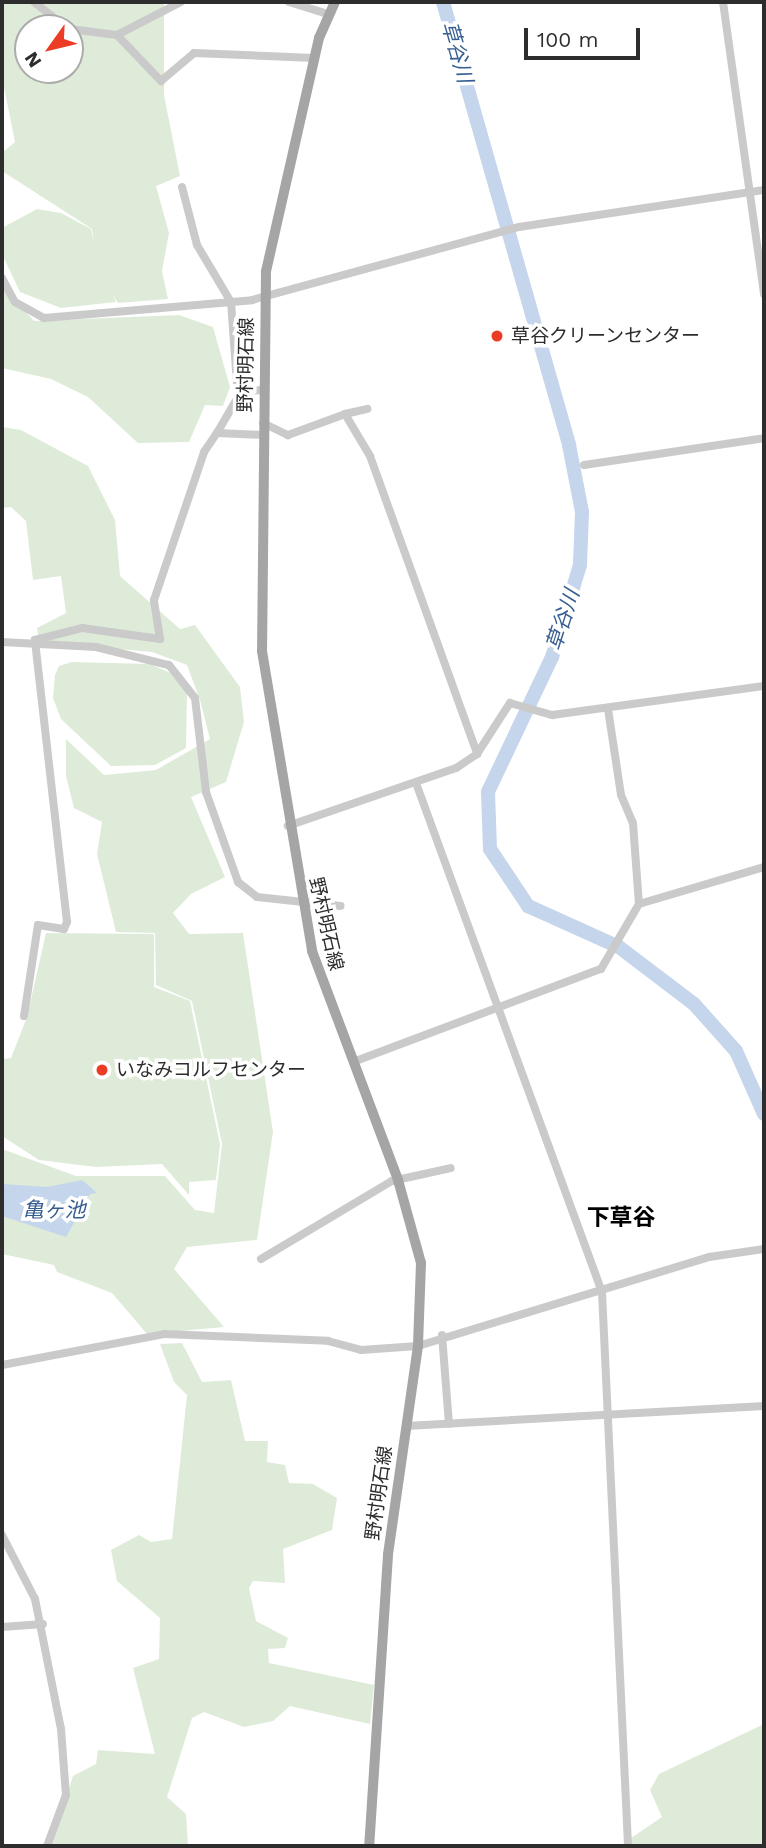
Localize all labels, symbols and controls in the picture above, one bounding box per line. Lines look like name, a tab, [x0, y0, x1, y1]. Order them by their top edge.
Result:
north arrow	[14, 14, 84, 84]
scale bar	[528, 14, 644, 58]
water label: 草谷川	[436, 18, 478, 86]
text: 100 m	[537, 27, 599, 52]
text: N	[19, 48, 46, 72]
street label: 野村明石線	[234, 317, 258, 413]
place label: 草谷クリーンセンター	[511, 325, 701, 347]
marker: 草谷クリーンセンター	[489, 328, 505, 344]
water label: 草谷川	[541, 586, 585, 654]
street label: 野村明石線	[304, 875, 348, 973]
place label: いなみコルフセンター	[116, 1059, 306, 1081]
marker: いなみコルフセンター	[94, 1062, 110, 1078]
water label: 亀ヶ池	[23, 1197, 85, 1223]
district label: 下草谷	[587, 1204, 655, 1232]
street label: 野村明石線	[361, 1444, 397, 1542]

